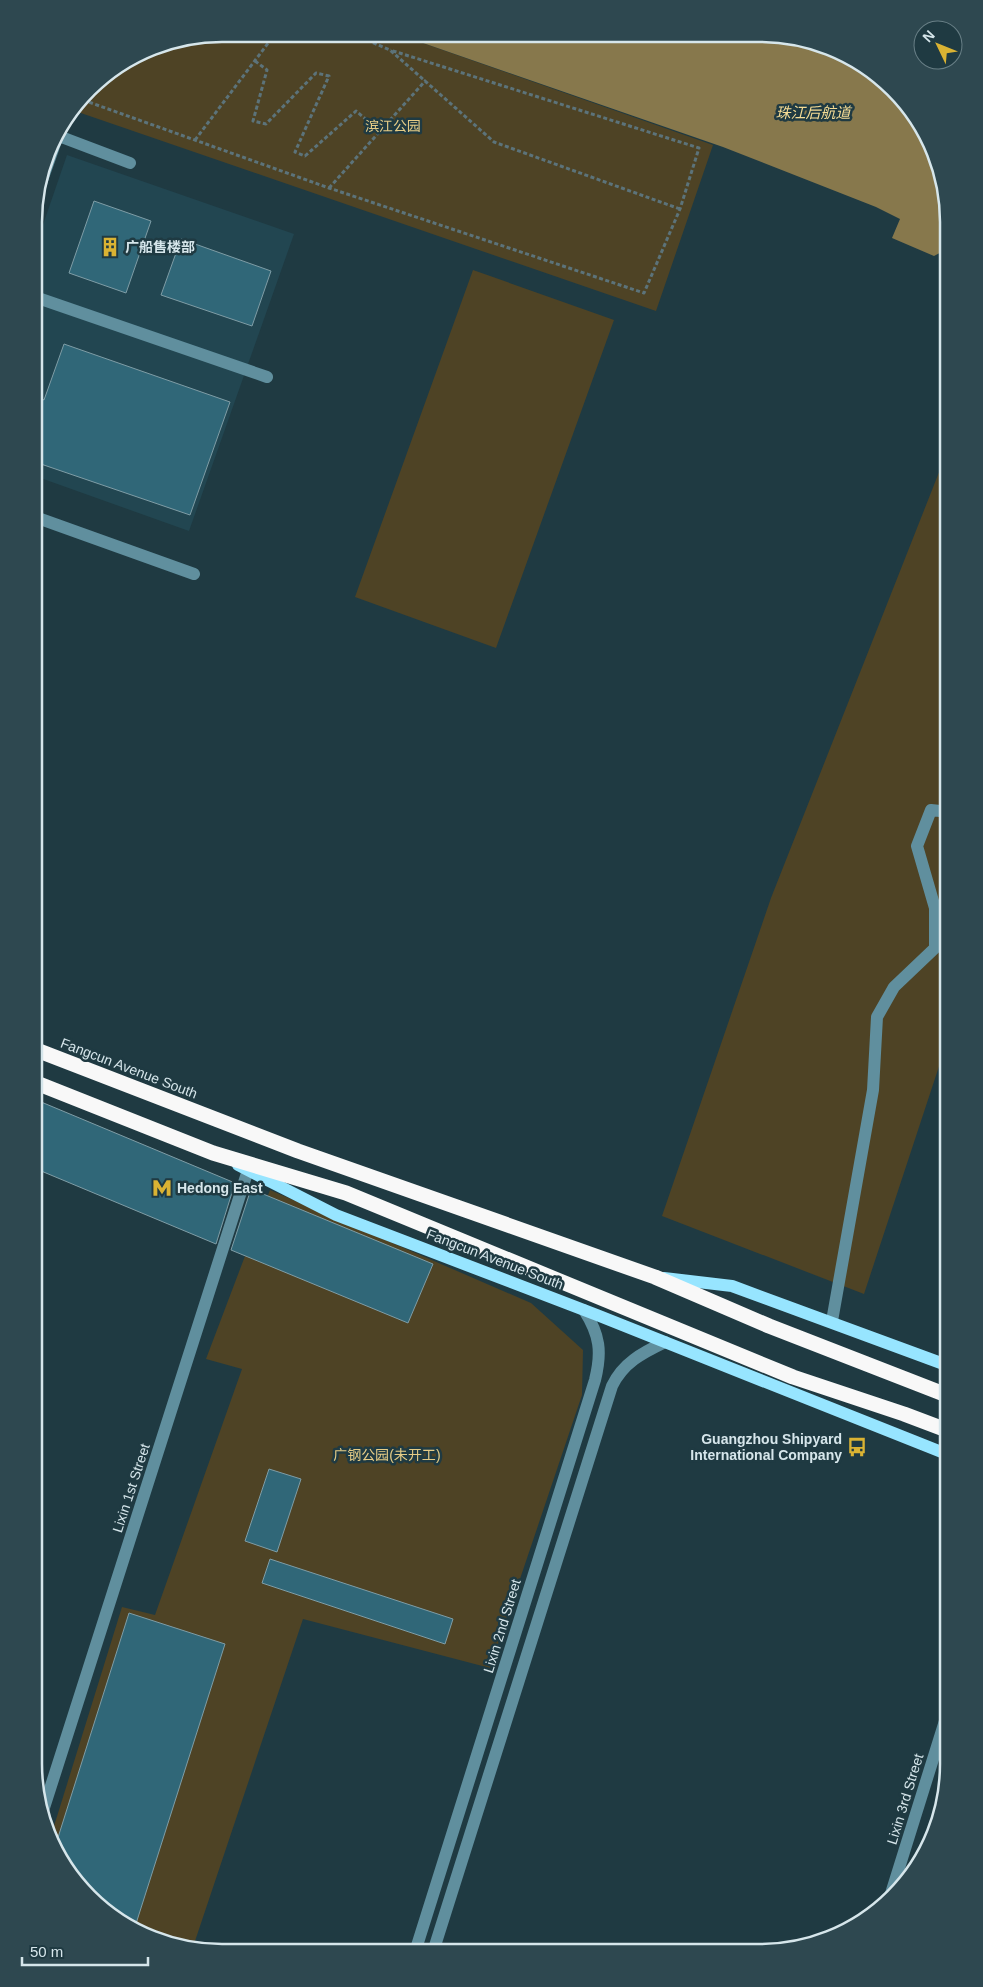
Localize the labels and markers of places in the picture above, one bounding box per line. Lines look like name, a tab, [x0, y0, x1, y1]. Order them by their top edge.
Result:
building icon: 广船售楼部	[99, 236, 121, 258]
place label: 广船售楼部	[125, 239, 195, 255]
metro station icon: Hedong East	[151, 1177, 173, 1199]
place label: Hedong East	[177, 1180, 263, 1196]
place label: Guangzhou Shipyard International Company	[690, 1431, 842, 1463]
bus stop icon: Guangzhou Shipyard International Company	[846, 1436, 868, 1458]

